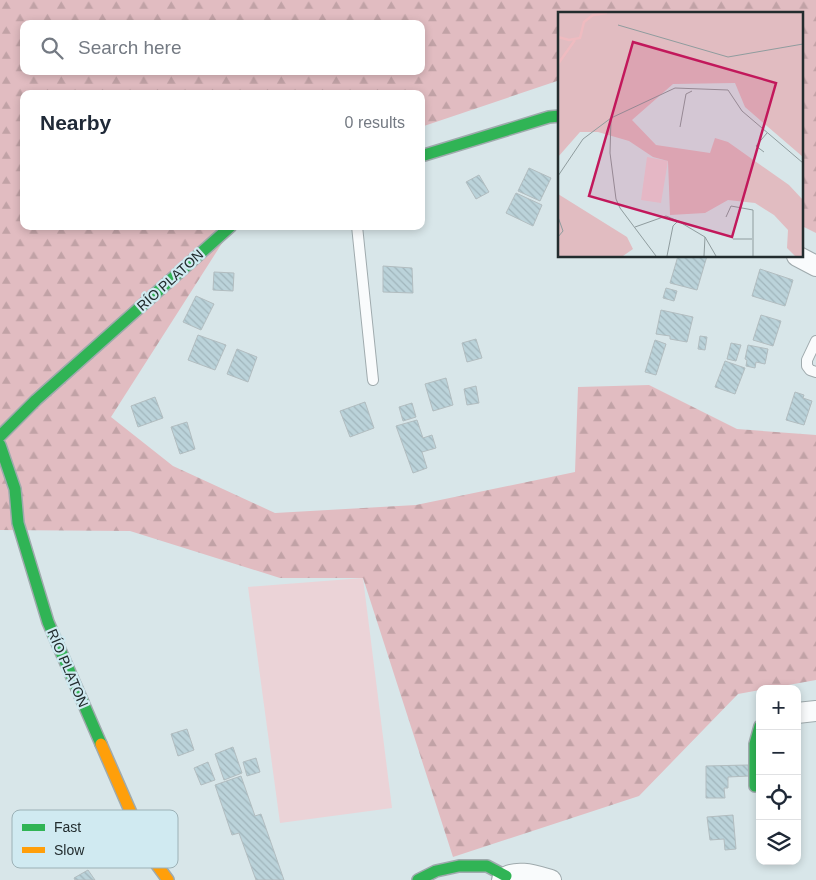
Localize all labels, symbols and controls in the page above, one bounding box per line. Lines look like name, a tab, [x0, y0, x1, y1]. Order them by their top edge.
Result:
inset map	[558, 12, 804, 258]
search box	[20, 20, 425, 75]
icon: search	[38, 34, 66, 62]
text: Search here	[78, 37, 182, 58]
text: Nearby	[40, 111, 111, 134]
text: 0 results	[345, 114, 405, 131]
street label: RÍO PLATON	[134, 246, 206, 314]
street label: RÍO PLATON	[44, 626, 92, 710]
map controls	[756, 685, 801, 865]
button: +	[756, 685, 801, 730]
button: −	[756, 730, 801, 775]
button: locate	[756, 775, 801, 820]
legend	[12, 810, 178, 868]
text: Fast	[54, 819, 81, 835]
button: layers	[756, 820, 801, 865]
text: Slow	[54, 842, 85, 858]

